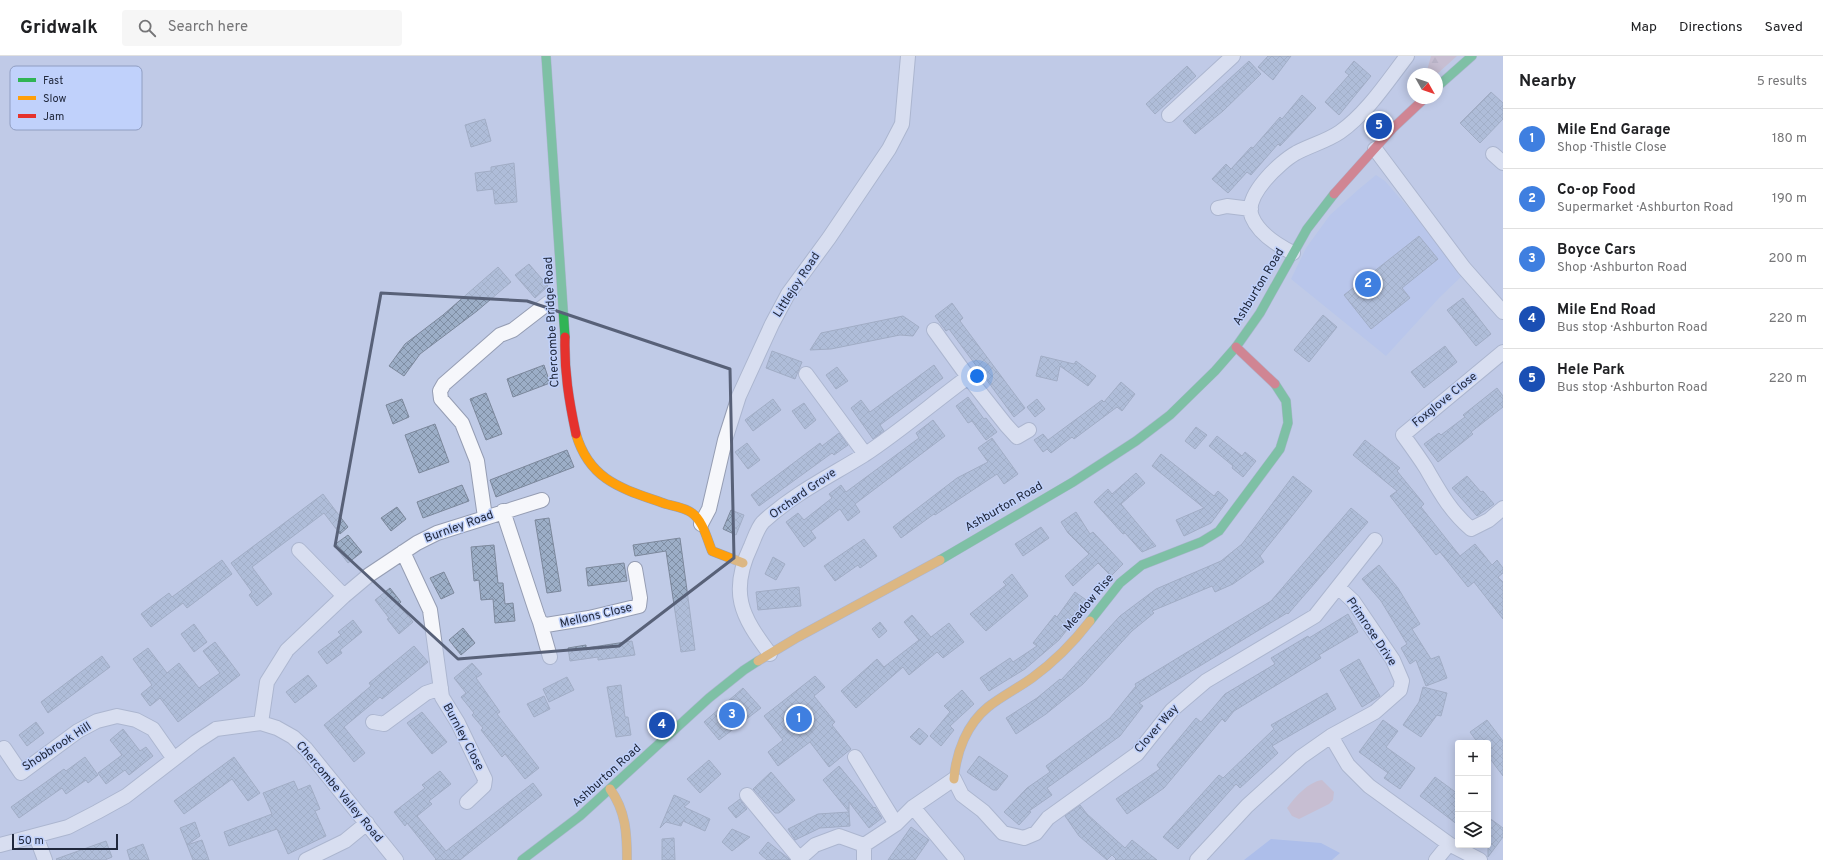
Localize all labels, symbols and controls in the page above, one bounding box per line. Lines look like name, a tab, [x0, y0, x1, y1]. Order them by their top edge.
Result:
search box	[122, 10, 402, 46]
text: Gridwalk	[20, 16, 98, 40]
icon: search	[136, 17, 158, 39]
text: Search here	[168, 18, 248, 37]
text: Map	[1631, 19, 1657, 36]
text: Directions	[1679, 19, 1743, 36]
text: Saved	[1765, 19, 1803, 36]
legend	[10, 66, 142, 130]
north arrow	[1407, 68, 1443, 104]
text: Nearby	[1519, 71, 1576, 93]
text: Fast	[43, 74, 63, 88]
text: 5 results	[1757, 74, 1807, 90]
text: Slow	[43, 92, 66, 106]
text: Jam	[43, 110, 64, 124]
pin: 5	[1366, 111, 1392, 141]
text: Mile End Garage	[1557, 121, 1671, 140]
text: 1	[1529, 131, 1535, 147]
text: 180 m	[1772, 131, 1807, 147]
text: Shop · Thistle Close	[1557, 140, 1667, 156]
text: Co-op Food	[1557, 181, 1636, 200]
text: 2	[1528, 191, 1536, 207]
text: 190 m	[1772, 191, 1807, 207]
text: Supermarket · Ashburton Road	[1557, 200, 1733, 216]
text: Boyce Cars	[1557, 241, 1636, 260]
street label: Ashburton Road	[1230, 245, 1288, 329]
street label: Littlejoy Road	[770, 249, 824, 321]
text: 3	[1528, 251, 1536, 267]
text: 200 m	[1768, 251, 1807, 267]
street label: Chercombe Bridge Road	[541, 256, 563, 388]
text: Shop · Ashburton Road	[1557, 260, 1687, 276]
pin: 2	[1355, 269, 1381, 299]
text: Mile End Road	[1557, 301, 1656, 320]
text: 4	[1528, 311, 1536, 327]
text: 220 m	[1769, 311, 1807, 327]
text: Bus stop · Ashburton Road	[1557, 320, 1707, 336]
text: Hele Park	[1557, 361, 1625, 380]
your location	[967, 366, 987, 386]
street label: Foxglove Close	[1409, 369, 1481, 431]
text: 5	[1528, 371, 1536, 387]
text: 220 m	[1769, 371, 1807, 387]
text: Bus stop · Ashburton Road	[1557, 380, 1707, 396]
street label: Orchard Grove	[766, 465, 840, 523]
street label: Ashburton Road	[962, 478, 1046, 536]
street label: Burnley Road	[422, 507, 496, 547]
street label: Meadow Rise	[1060, 571, 1118, 635]
street label: Primrose Drive	[1342, 594, 1400, 670]
street label: Mellons Close	[558, 600, 634, 632]
pin: 3	[719, 700, 745, 730]
street label: Burnley Close	[439, 701, 487, 773]
street label: Clover Way	[1131, 701, 1183, 757]
pin: 1	[786, 704, 812, 734]
pin: 4	[649, 710, 675, 740]
street label: Shobbrook Hill	[19, 719, 95, 775]
street label: Chercombe Valley Road	[292, 738, 386, 846]
map controls	[1455, 740, 1491, 848]
button: +	[1455, 740, 1491, 776]
street label: Ashburton Road	[569, 741, 645, 811]
button: −	[1455, 776, 1491, 812]
button: layers	[1455, 812, 1491, 848]
scale bar	[12, 832, 118, 851]
text: 50 m	[18, 834, 44, 848]

